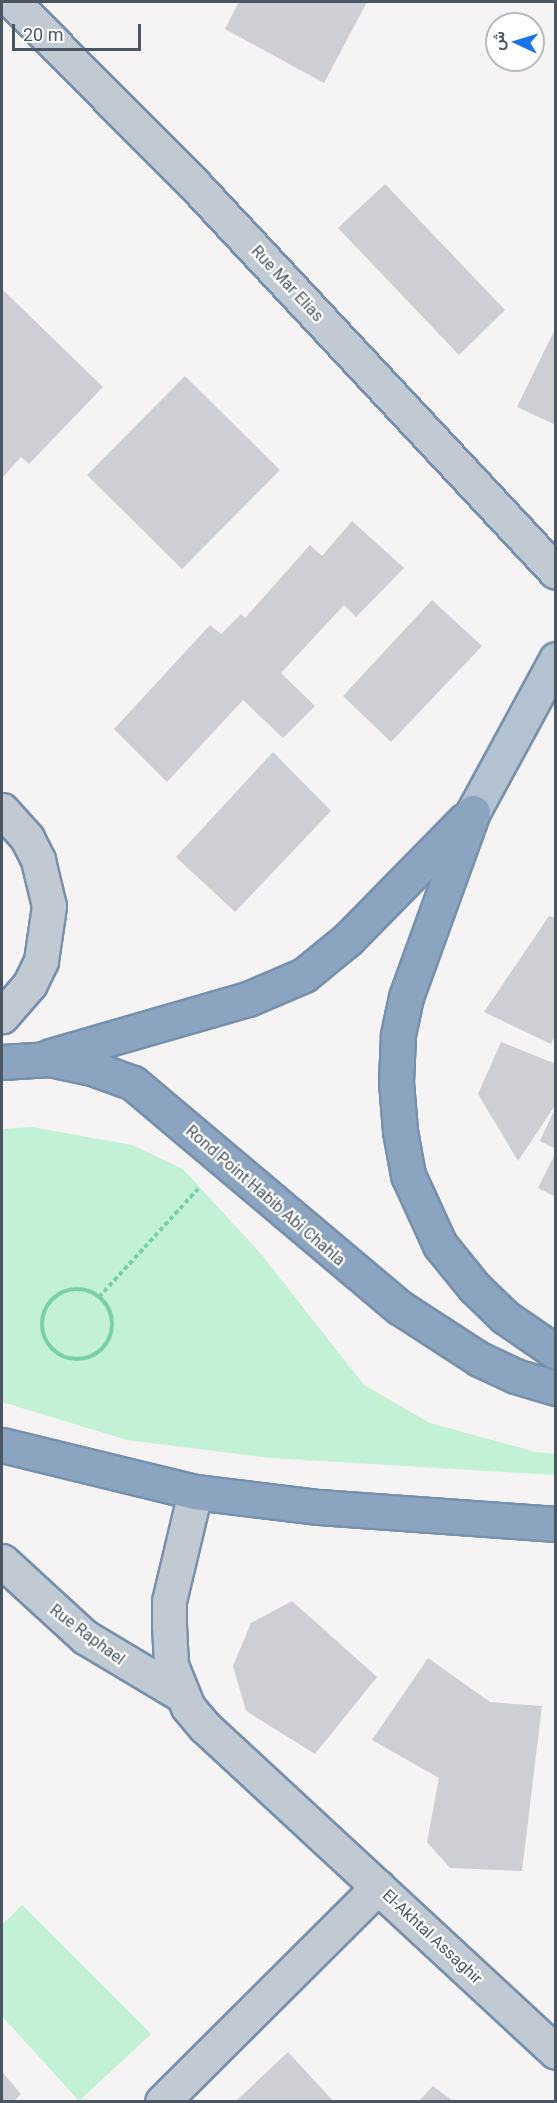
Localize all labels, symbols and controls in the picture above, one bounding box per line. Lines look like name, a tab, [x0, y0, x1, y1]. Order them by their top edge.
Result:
scale bar	[15, 12, 144, 50]
north arrow	[485, 12, 545, 72]
text: 20 m	[23, 24, 63, 45]
text: ش	[488, 31, 509, 51]
street label: Rue Mar Elias	[247, 242, 327, 326]
street label: Rond Point Habib Abi Chahla	[182, 1122, 348, 1270]
street label: Rue Raphael	[46, 1601, 128, 1669]
street label: El-Akhtal Assaghir	[378, 1886, 486, 1988]

